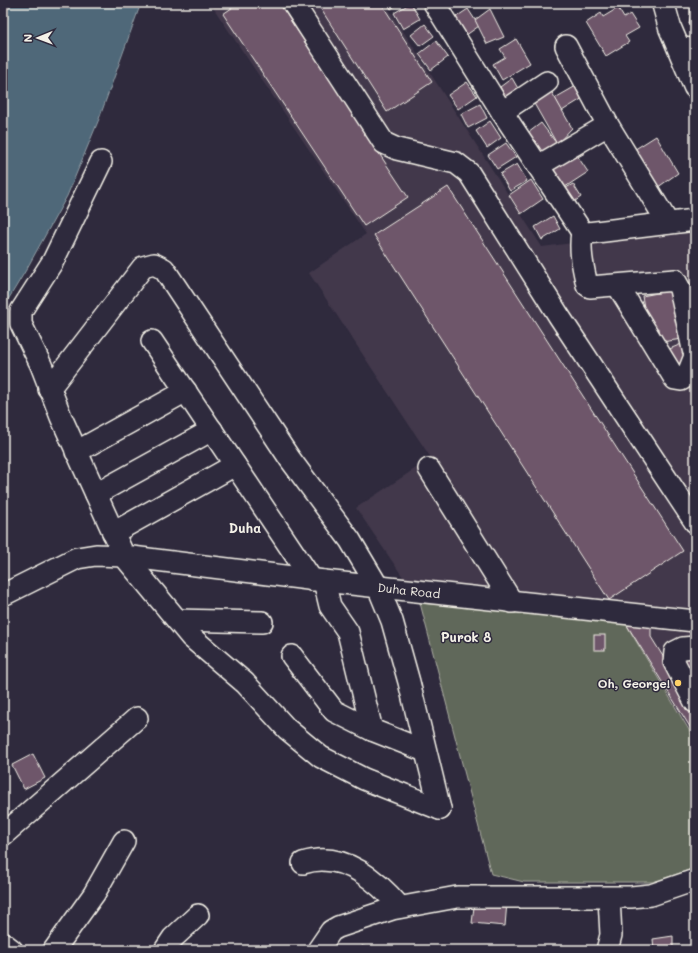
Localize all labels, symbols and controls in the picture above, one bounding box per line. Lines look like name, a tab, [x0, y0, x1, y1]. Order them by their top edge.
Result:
north arrow	[18, 18, 58, 58]
text: N	[20, 34, 35, 42]
district label: Duha	[229, 519, 261, 536]
street label: Duha Road	[377, 579, 441, 601]
district label: Purok 8	[441, 628, 491, 645]
place label: Oh, George!	[598, 675, 670, 691]
marker: Oh, George!	[673, 678, 683, 688]

